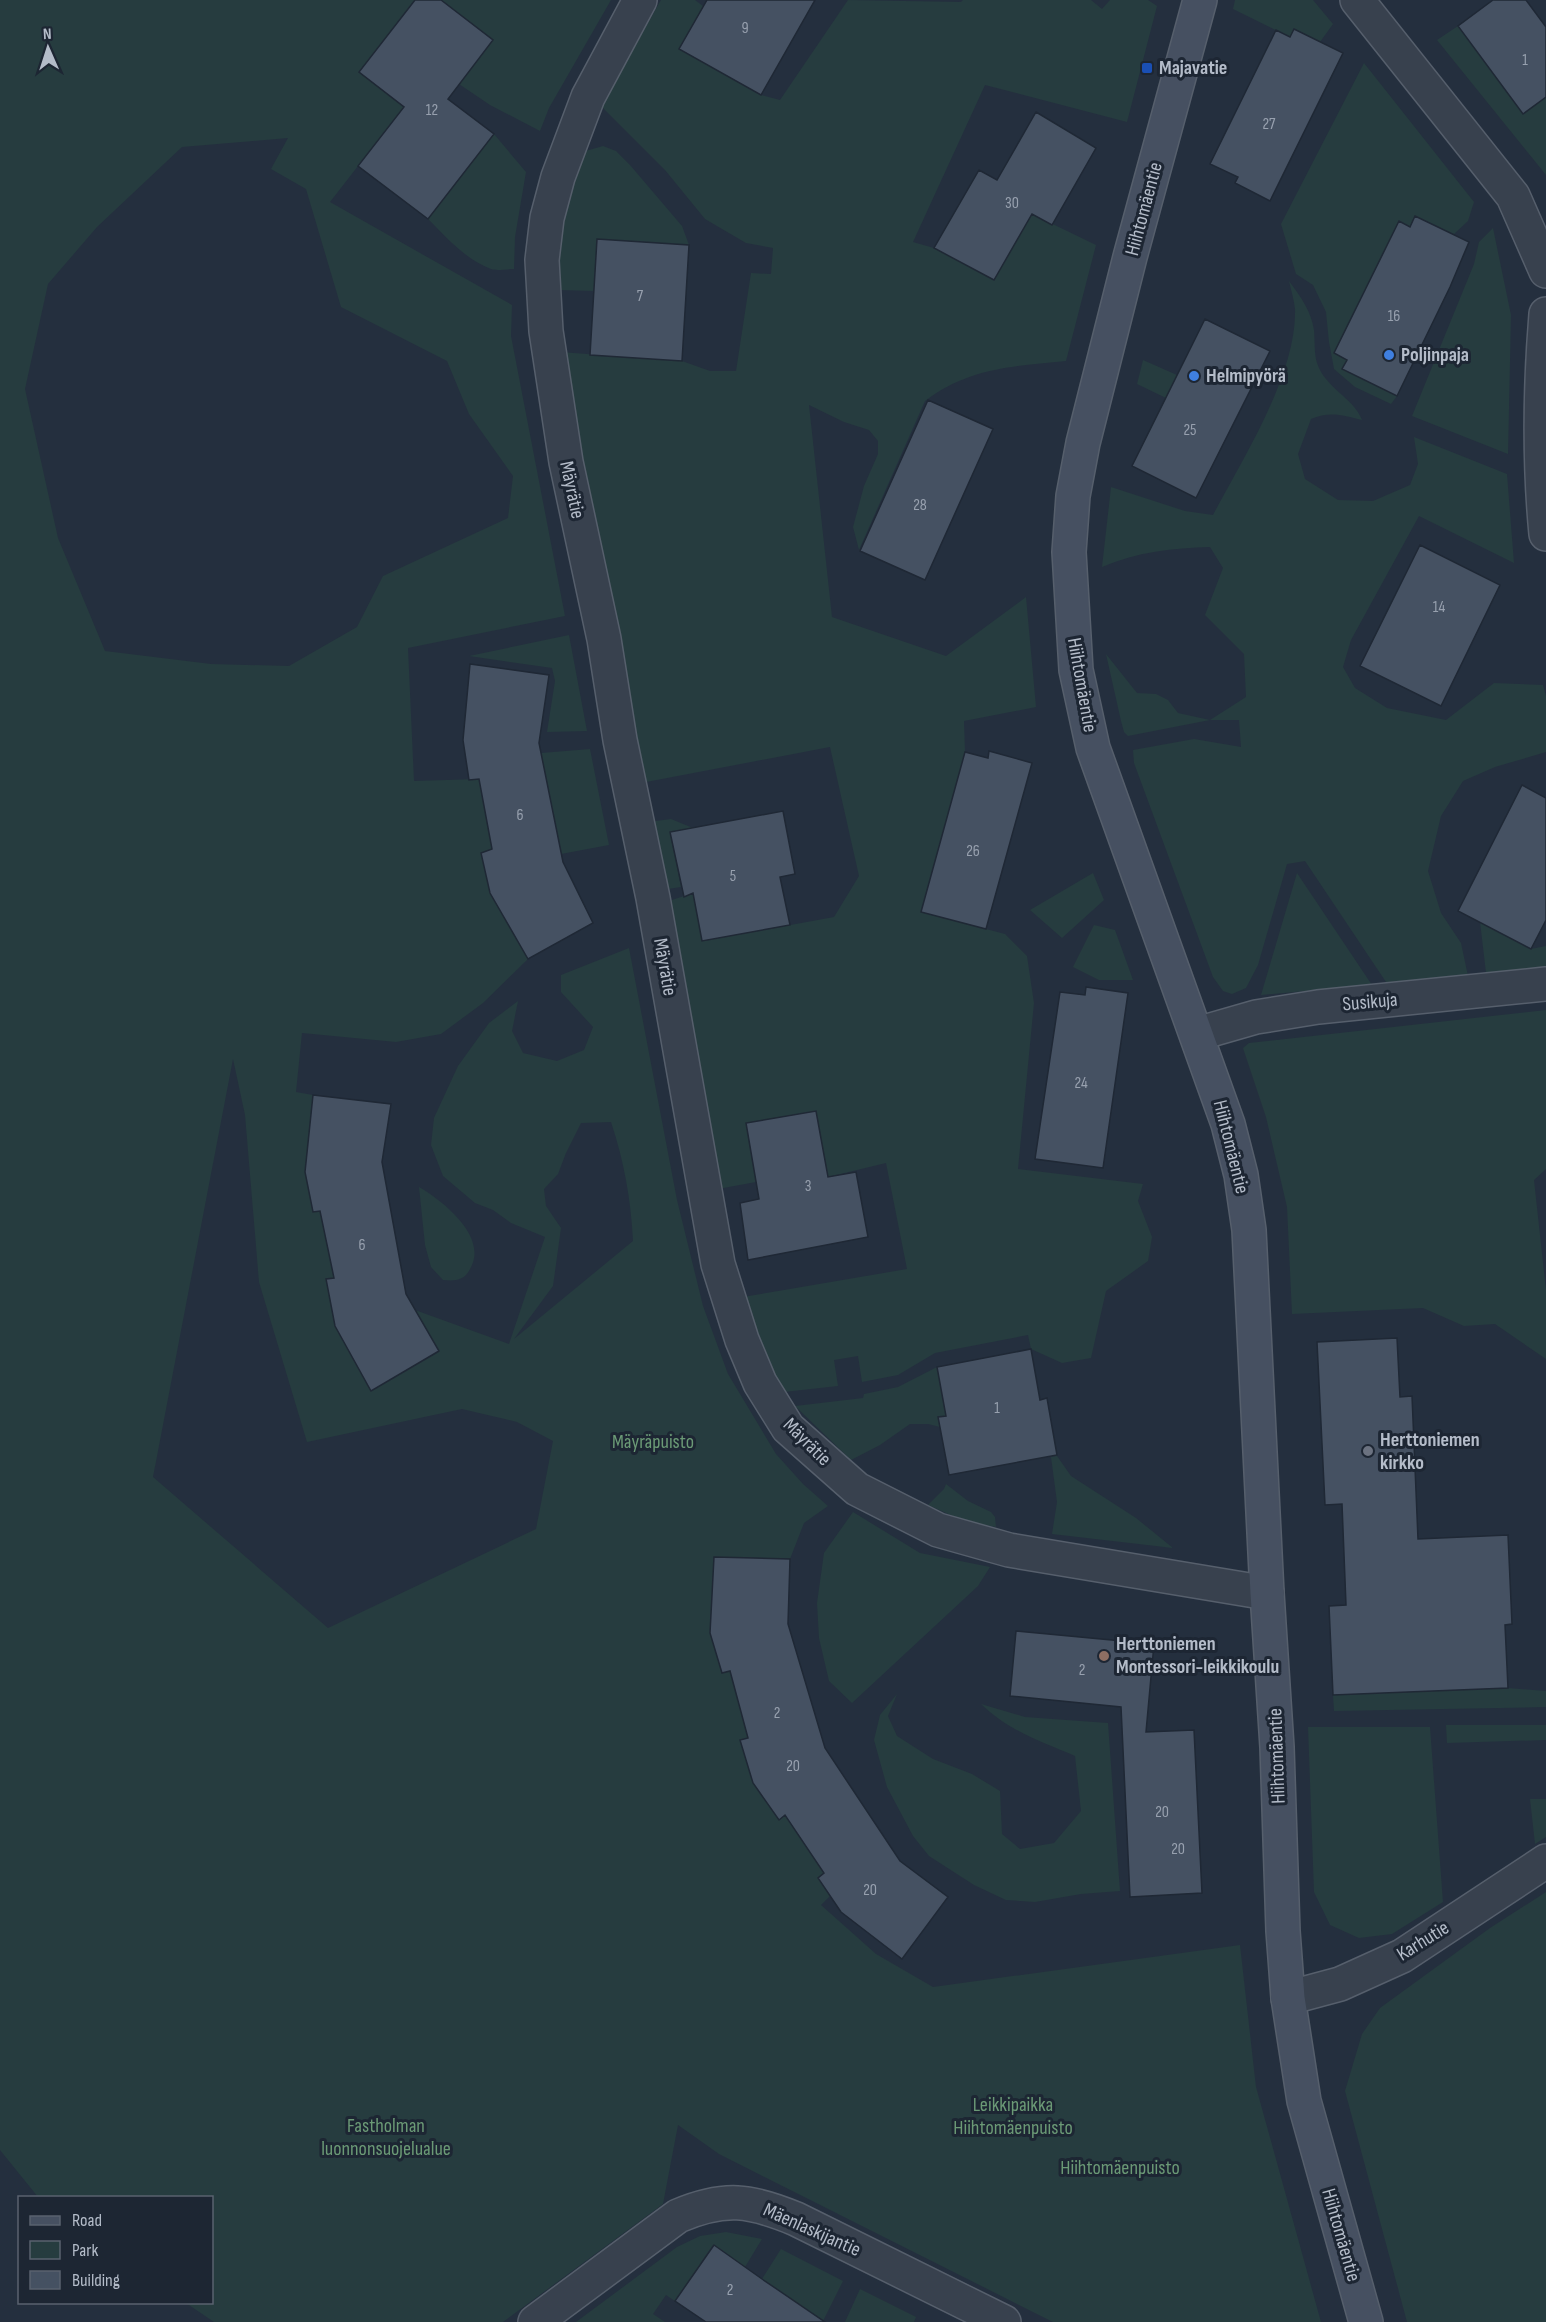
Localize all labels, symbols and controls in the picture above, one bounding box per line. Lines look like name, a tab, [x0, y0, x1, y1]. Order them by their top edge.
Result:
north arrow	[18, 18, 78, 78]
house number: 9	[741, 19, 749, 38]
text: N	[43, 25, 52, 44]
house number: 1	[1522, 51, 1528, 70]
place label: Majavatie	[1159, 56, 1227, 80]
marker: Majavatie	[1140, 61, 1154, 75]
house number: 12	[426, 101, 438, 120]
house number: 27	[1262, 115, 1276, 134]
street label: Hiihtomäentie	[1120, 160, 1168, 258]
house number: 30	[1005, 194, 1019, 213]
house number: 7	[637, 287, 644, 306]
house number: 16	[1388, 307, 1400, 326]
place label: Poljinpaja	[1401, 343, 1469, 367]
marker: Poljinpaja	[1382, 348, 1396, 362]
place label: Helmipyörä	[1206, 364, 1286, 388]
marker: Helmipyörä	[1187, 369, 1201, 383]
house number: 25	[1183, 421, 1197, 440]
street label: Mäyrätie	[554, 459, 590, 521]
house number: 28	[913, 496, 927, 515]
house number: 14	[1433, 598, 1445, 617]
street label: Hiihtomäentie	[1062, 636, 1102, 734]
house number: 6	[516, 806, 524, 825]
house number: 26	[966, 842, 980, 861]
house number: 5	[730, 867, 736, 886]
street label: Mäyrätie	[648, 936, 682, 998]
street label: Susikuja	[1342, 988, 1398, 1016]
house number: 24	[1074, 1074, 1088, 1093]
street label: Hiihtomäentie	[1208, 1098, 1254, 1196]
house number: 3	[805, 1177, 811, 1196]
house number: 6	[358, 1236, 366, 1255]
house number: 1	[994, 1399, 1000, 1418]
street label: Mäyrätie	[778, 1413, 836, 1471]
place label: Herttoniemen kirkko	[1380, 1428, 1480, 1475]
park label: Mäyräpuisto	[612, 1430, 694, 1454]
marker: Herttoniemen kirkko	[1361, 1444, 1375, 1458]
place label: Herttoniemen Montessori-leikkikoulu	[1116, 1632, 1279, 1679]
marker: Herttoniemen Montessori-leikkikoulu	[1097, 1649, 1111, 1663]
house number: 2	[1079, 1661, 1085, 1680]
house number: 2	[774, 1704, 780, 1723]
street label: Hiihtomäentie	[1263, 1708, 1291, 1804]
house number: 20	[786, 1757, 800, 1776]
house number: 20	[1155, 1803, 1169, 1822]
house number: 20	[1171, 1840, 1185, 1859]
house number: 20	[863, 1881, 877, 1900]
street label: Karhutie	[1392, 1916, 1454, 1966]
park label: Leikkipaikka Hiihtomäenpuisto	[953, 2093, 1073, 2140]
park label: Fastholman luonnonsuojelualue	[321, 2114, 451, 2161]
park label: Hiihtomäenpuisto	[1060, 2156, 1180, 2180]
street label: Hiihtomäentie	[1316, 2186, 1366, 2284]
legend	[18, 2196, 213, 2304]
street label: Mäenlaskijantie	[760, 2198, 864, 2262]
text: Road	[72, 2210, 102, 2231]
text: Park	[72, 2240, 98, 2261]
text: Building	[72, 2270, 120, 2291]
house number: 2	[727, 2281, 733, 2300]

